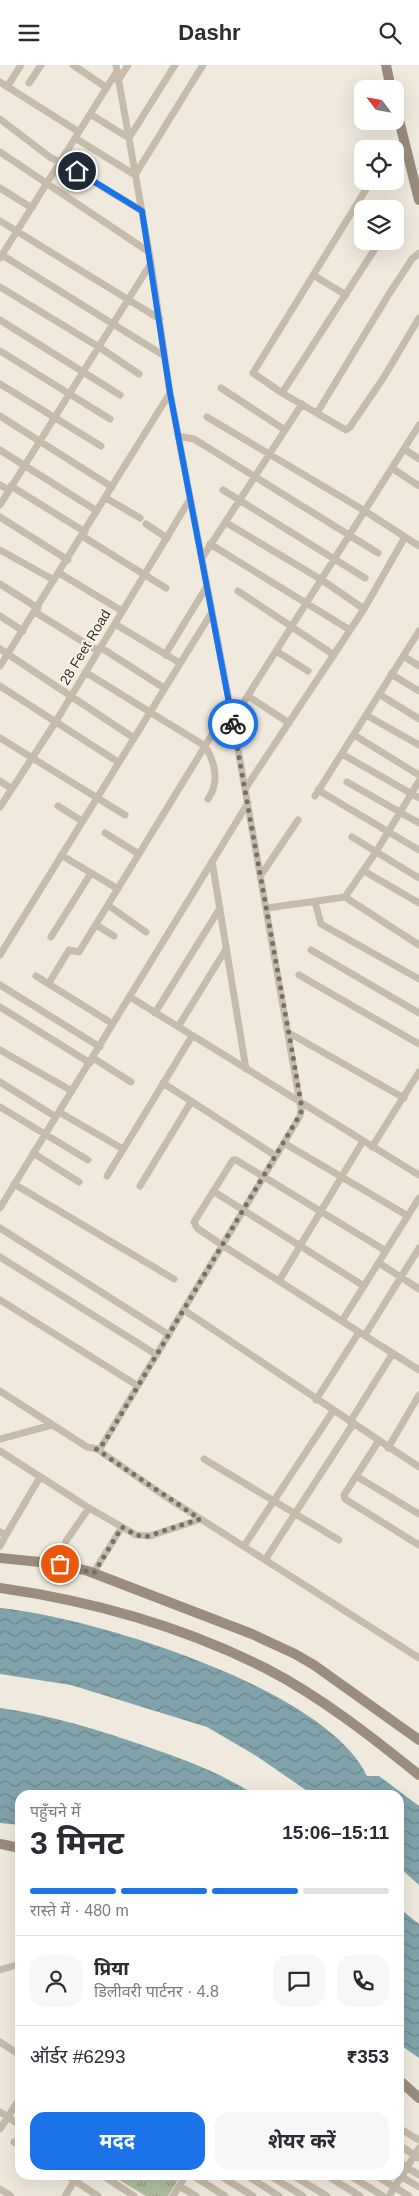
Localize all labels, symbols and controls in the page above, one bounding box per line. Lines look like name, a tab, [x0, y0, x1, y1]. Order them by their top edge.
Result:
icon: menu	[15, 19, 43, 47]
icon: search	[376, 19, 404, 47]
text: Dashr	[178, 20, 241, 45]
north arrow	[354, 80, 404, 130]
map controls	[354, 80, 404, 250]
button: locate	[354, 140, 404, 190]
pin	[56, 150, 98, 192]
icon: home	[63, 157, 91, 185]
button: layers	[354, 200, 404, 250]
street label: 28 Feet Road	[56, 607, 114, 687]
courier	[208, 699, 258, 749]
icon: bike	[219, 710, 247, 738]
pin	[39, 1543, 81, 1585]
icon: bag	[46, 1550, 74, 1578]
text: पहुँचने में	[30, 1803, 81, 1820]
text: 15:06–15:11	[282, 1822, 389, 1843]
text: 3 मिनट	[30, 1825, 124, 1861]
text: रास्ते में · 480 m	[30, 1902, 129, 1919]
button: person	[30, 1955, 82, 2007]
button: chat	[273, 1955, 325, 2007]
button: phone	[337, 1955, 389, 2007]
text: प्रिया	[94, 1958, 129, 1979]
text: डिलीवरी पार्टनर · 4.8	[94, 1983, 219, 2000]
text: ऑर्डर #6293	[30, 2046, 126, 2067]
text: ₹353	[346, 2046, 389, 2067]
button: मदद	[30, 2112, 205, 2170]
button: शेयर करें	[215, 2112, 389, 2170]

